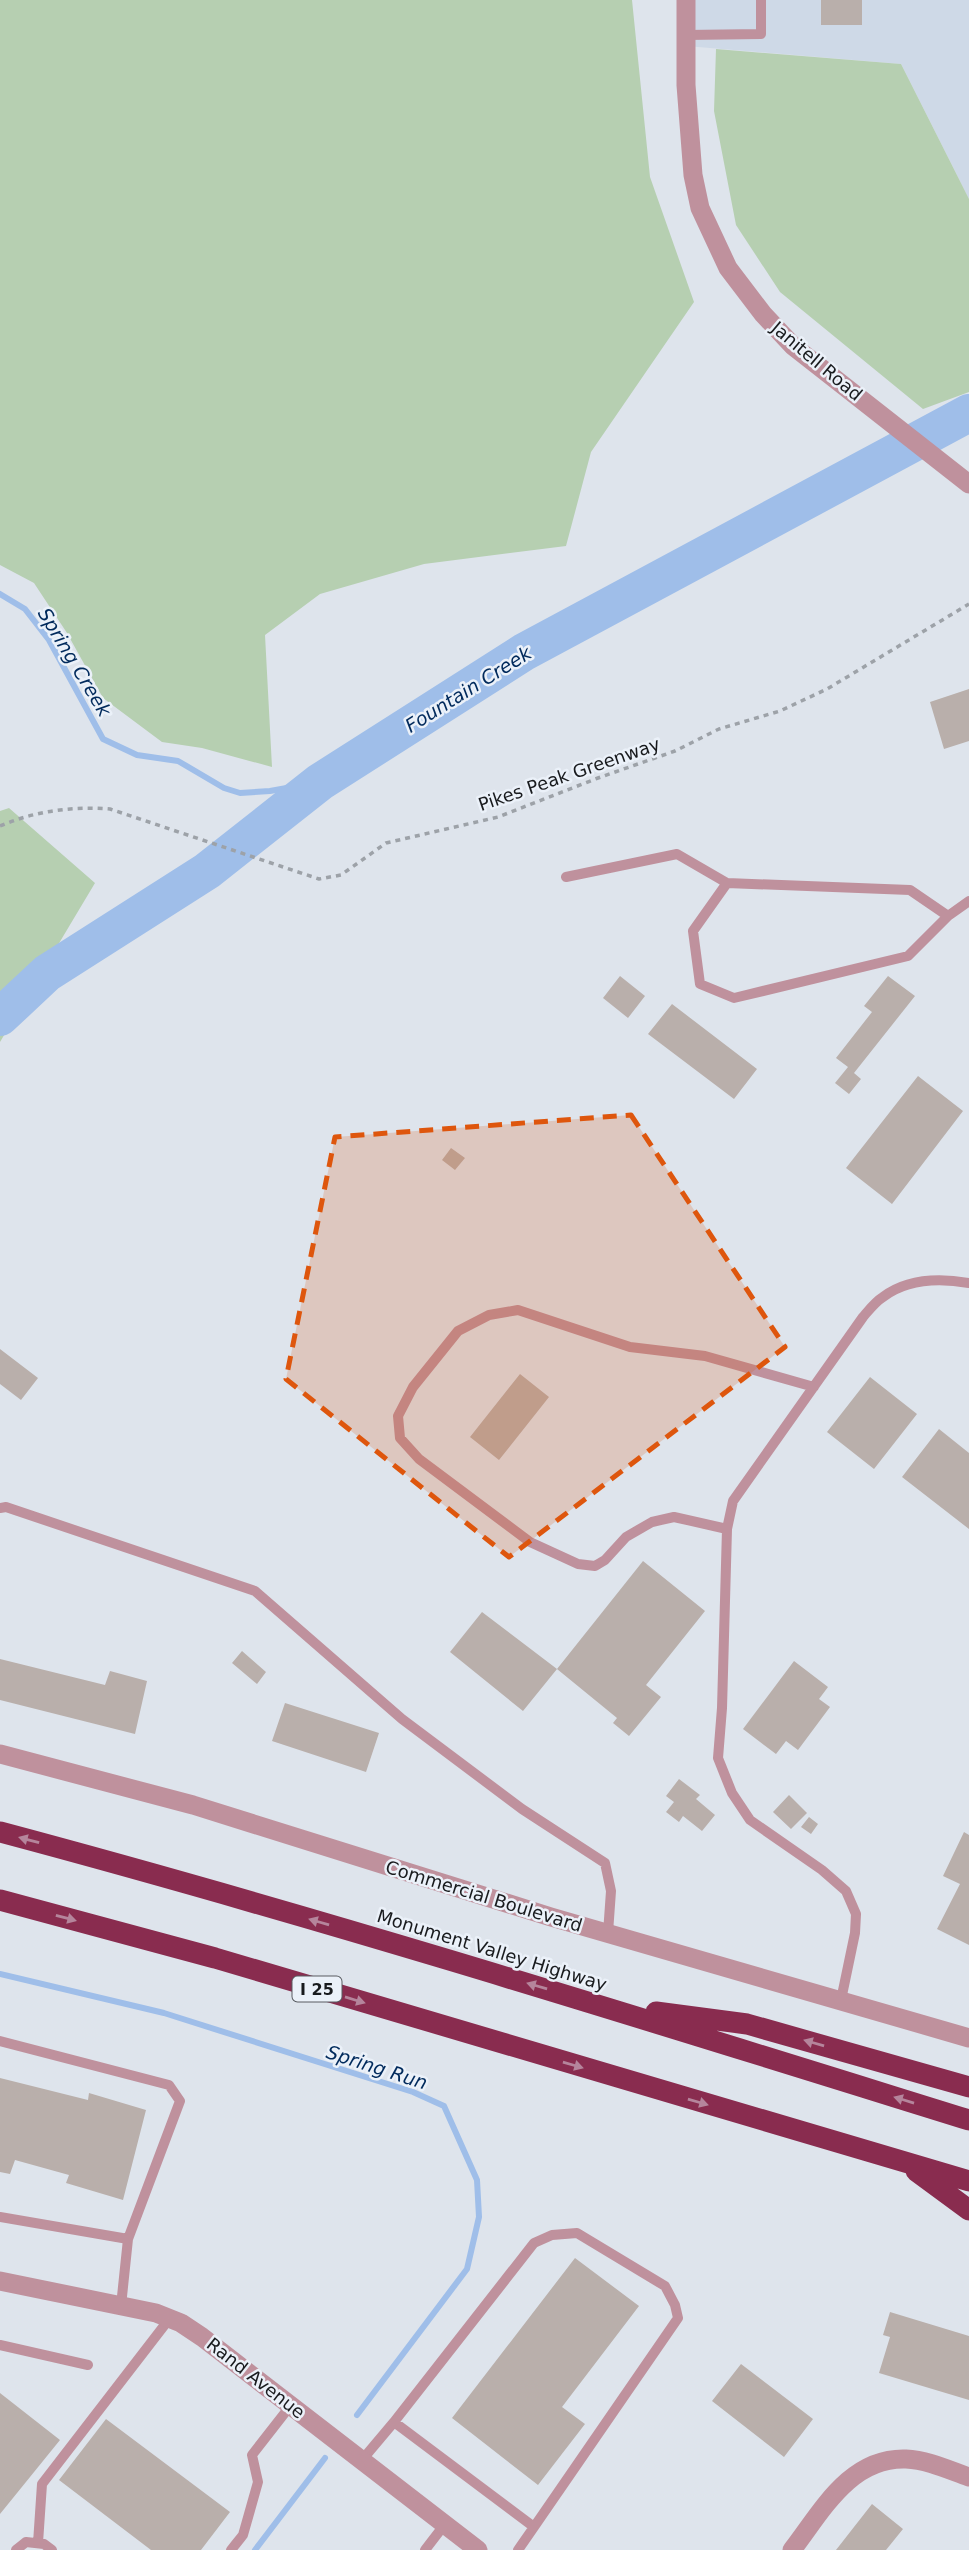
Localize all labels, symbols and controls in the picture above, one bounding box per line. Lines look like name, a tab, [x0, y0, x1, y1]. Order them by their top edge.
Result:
street label: Janitell Road	[767, 316, 867, 405]
water label: Spring Creek	[34, 604, 117, 721]
water label: Fountain Creek	[401, 641, 536, 737]
street label: Pikes Peak Greenway	[475, 733, 663, 815]
one-way arrow	[18, 1834, 39, 1844]
street label: Commercial Boulevard	[383, 1856, 585, 1936]
street label: Monument Valley Highway	[374, 1905, 610, 1995]
one-way arrow	[55, 1913, 77, 1924]
one-way arrow	[308, 1916, 329, 1926]
road number: I 25	[292, 1977, 342, 2002]
one-way arrow	[526, 1981, 547, 1991]
one-way arrow	[345, 1996, 366, 2006]
one-way arrow	[804, 2037, 825, 2047]
water label: Spring Run	[324, 2040, 430, 2094]
one-way arrow	[563, 2060, 585, 2071]
one-way arrow	[893, 2094, 914, 2104]
one-way arrow	[688, 2097, 709, 2107]
street label: Rand Avenue	[203, 2333, 309, 2423]

